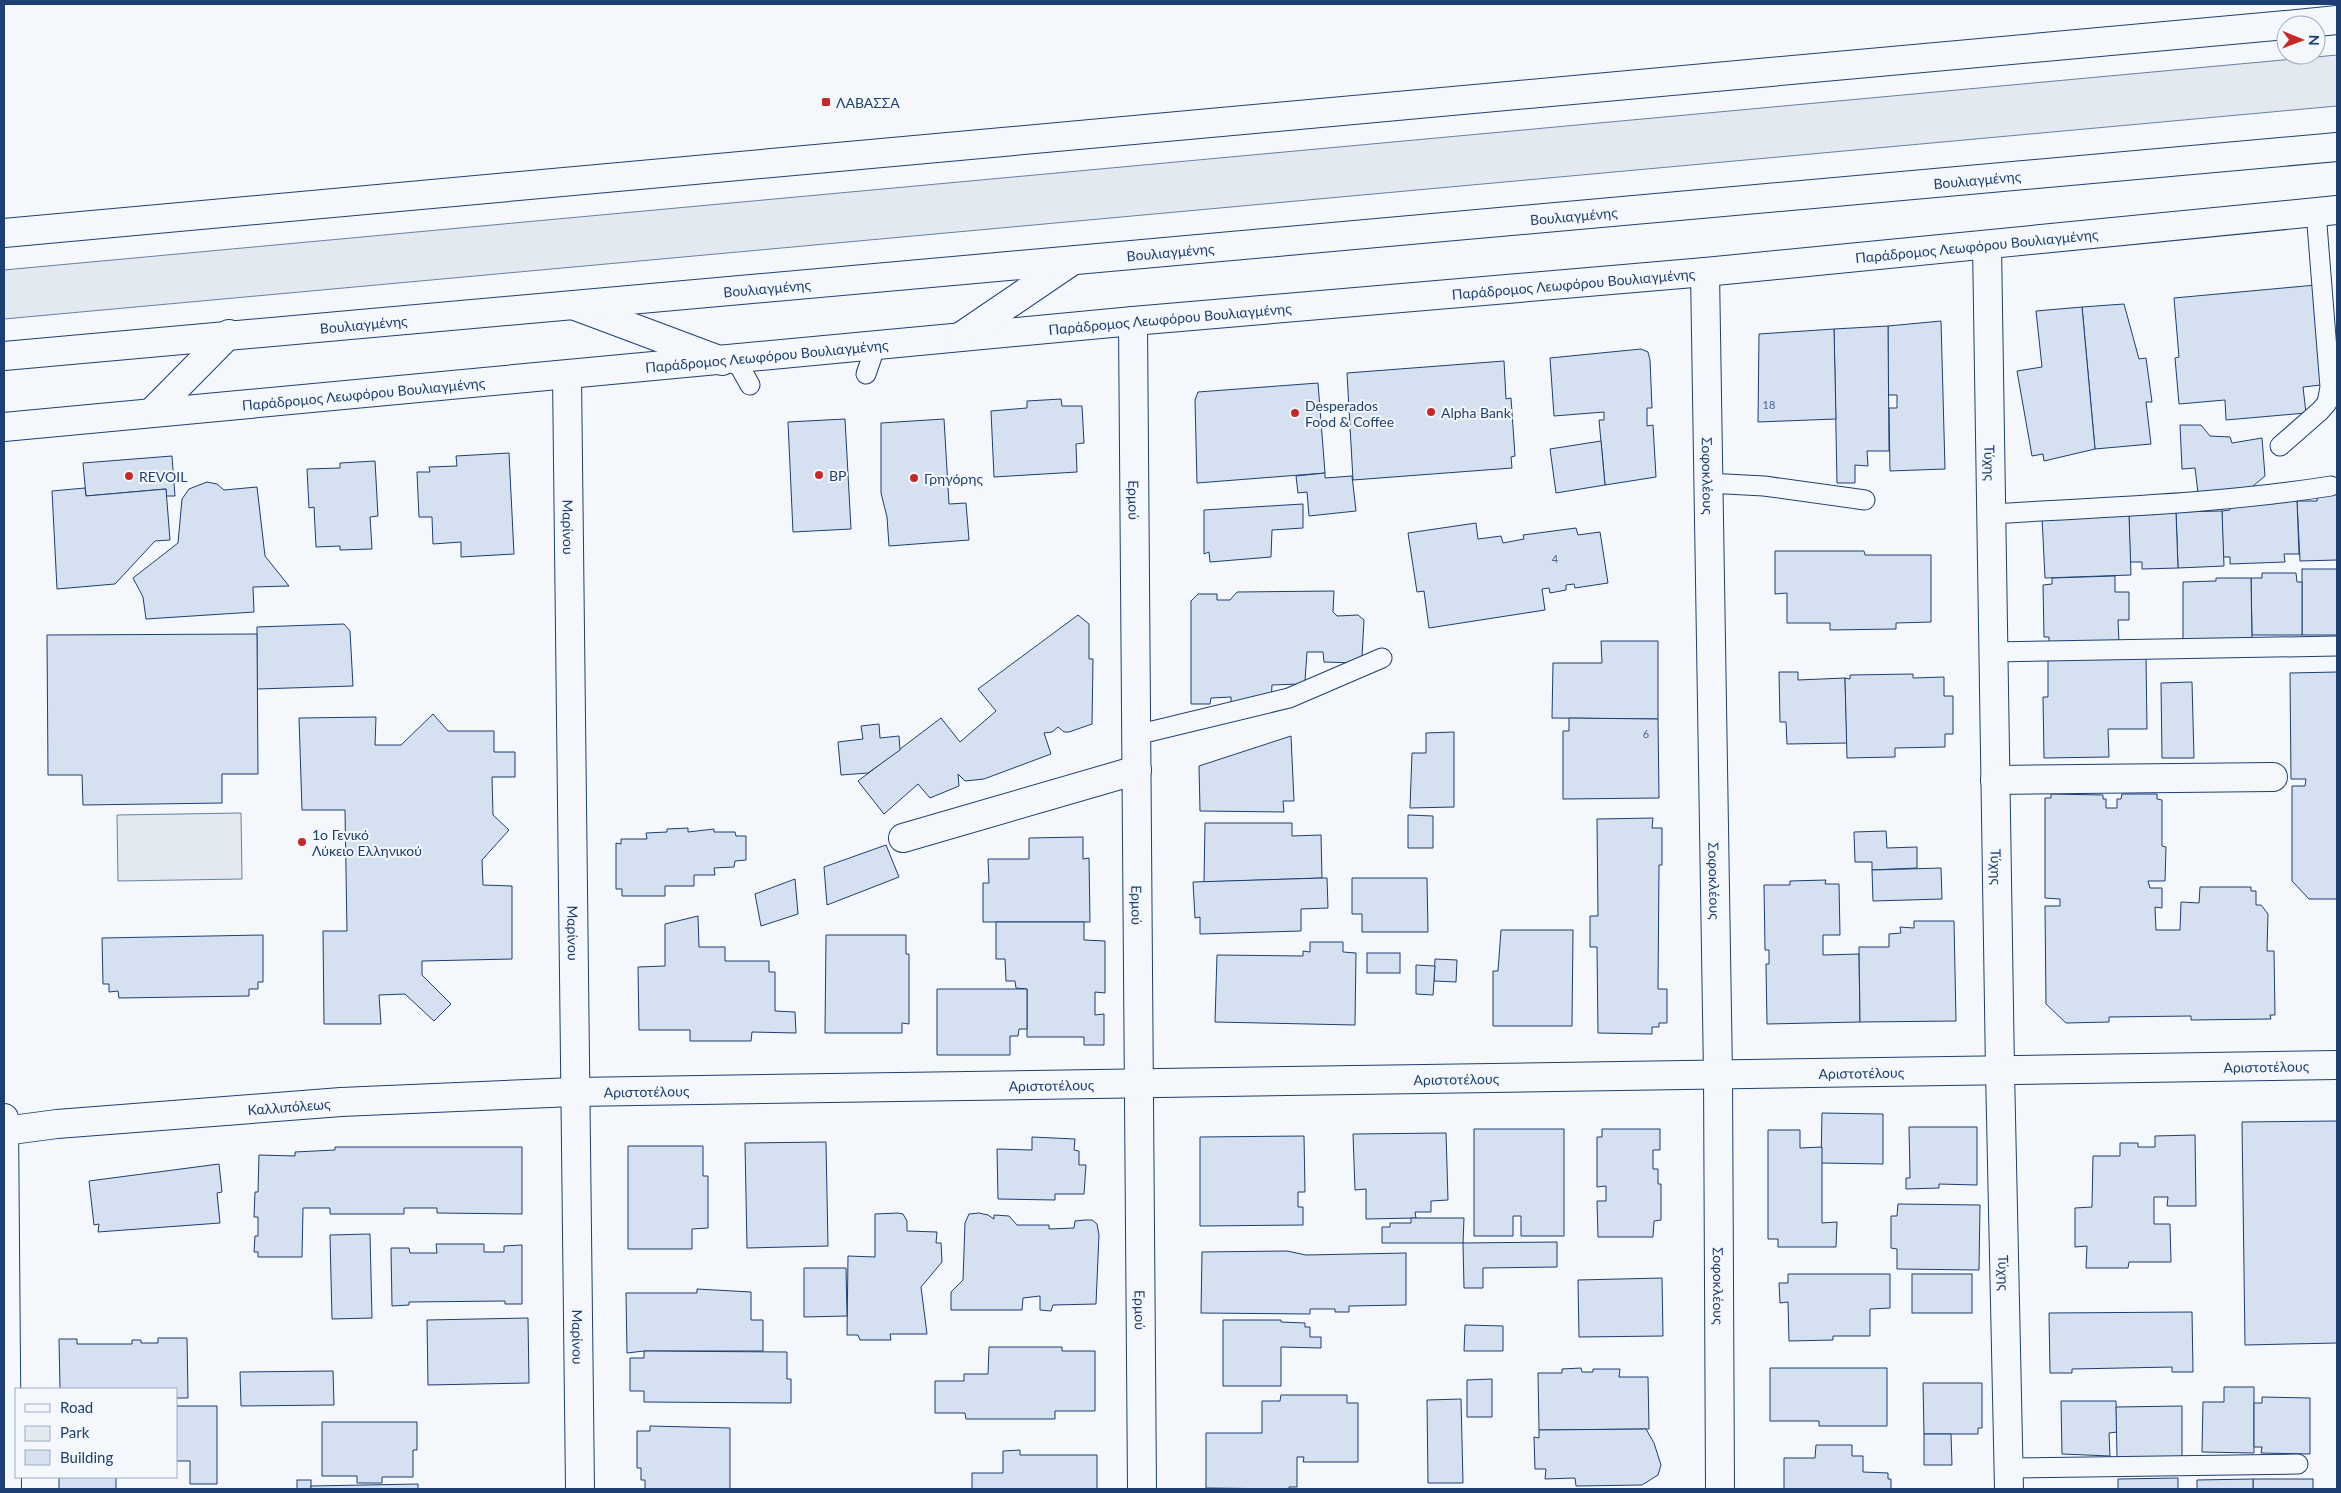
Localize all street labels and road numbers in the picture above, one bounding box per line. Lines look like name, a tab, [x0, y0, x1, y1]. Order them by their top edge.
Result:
street label: Βουλιαγμένης	[1933, 167, 2022, 192]
street label: Βουλιαγμένης	[1529, 203, 1619, 228]
street label: Παράδρομος Λεωφόρου Βουλιαγμένης	[1854, 225, 2099, 266]
street label: Βουλιαγμένης	[1126, 239, 1215, 264]
street label: Παράδρομος Λεωφόρου Βουλιαγμένης	[1451, 264, 1696, 302]
street label: Βουλιαγμένης	[722, 275, 812, 300]
street label: Παράδρομος Λεωφόρου Βουλιαγμένης	[1048, 299, 1293, 337]
street label: Βουλιαγμένης	[319, 311, 409, 336]
street label: Παράδρομος Λεωφόρου Βουλιαγμένης	[644, 335, 889, 375]
street label: Παράδρομος Λεωφόρου Βουλιαγμένης	[241, 373, 486, 413]
street label: Σοφοκλέους	[1699, 437, 1717, 515]
street label: Τύχης	[1982, 445, 1999, 482]
street label: Ερμού	[1126, 480, 1143, 520]
street label: Μαρίνου	[560, 499, 578, 555]
street label: Σοφοκλέους	[1706, 842, 1724, 920]
street label: Τύχης	[1988, 849, 2006, 886]
street label: Ερμού	[1129, 885, 1146, 925]
street label: Μαρίνου	[565, 905, 582, 961]
street label: Αριστοτέλους	[2223, 1057, 2310, 1075]
street label: Αριστοτέλους	[1818, 1063, 1905, 1081]
street label: Αριστοτέλους	[1413, 1069, 1500, 1088]
street label: Αριστοτέλους	[1008, 1076, 1095, 1094]
street label: Αριστοτέλους	[603, 1082, 690, 1100]
street label: Καλλιπόλεως	[247, 1094, 331, 1118]
street label: Σοφοκλέους	[1710, 1247, 1728, 1325]
street label: Τύχης	[1995, 1255, 2013, 1291]
street label: Ερμού	[1132, 1290, 1149, 1330]
street label: Μαρίνου	[569, 1309, 587, 1365]

